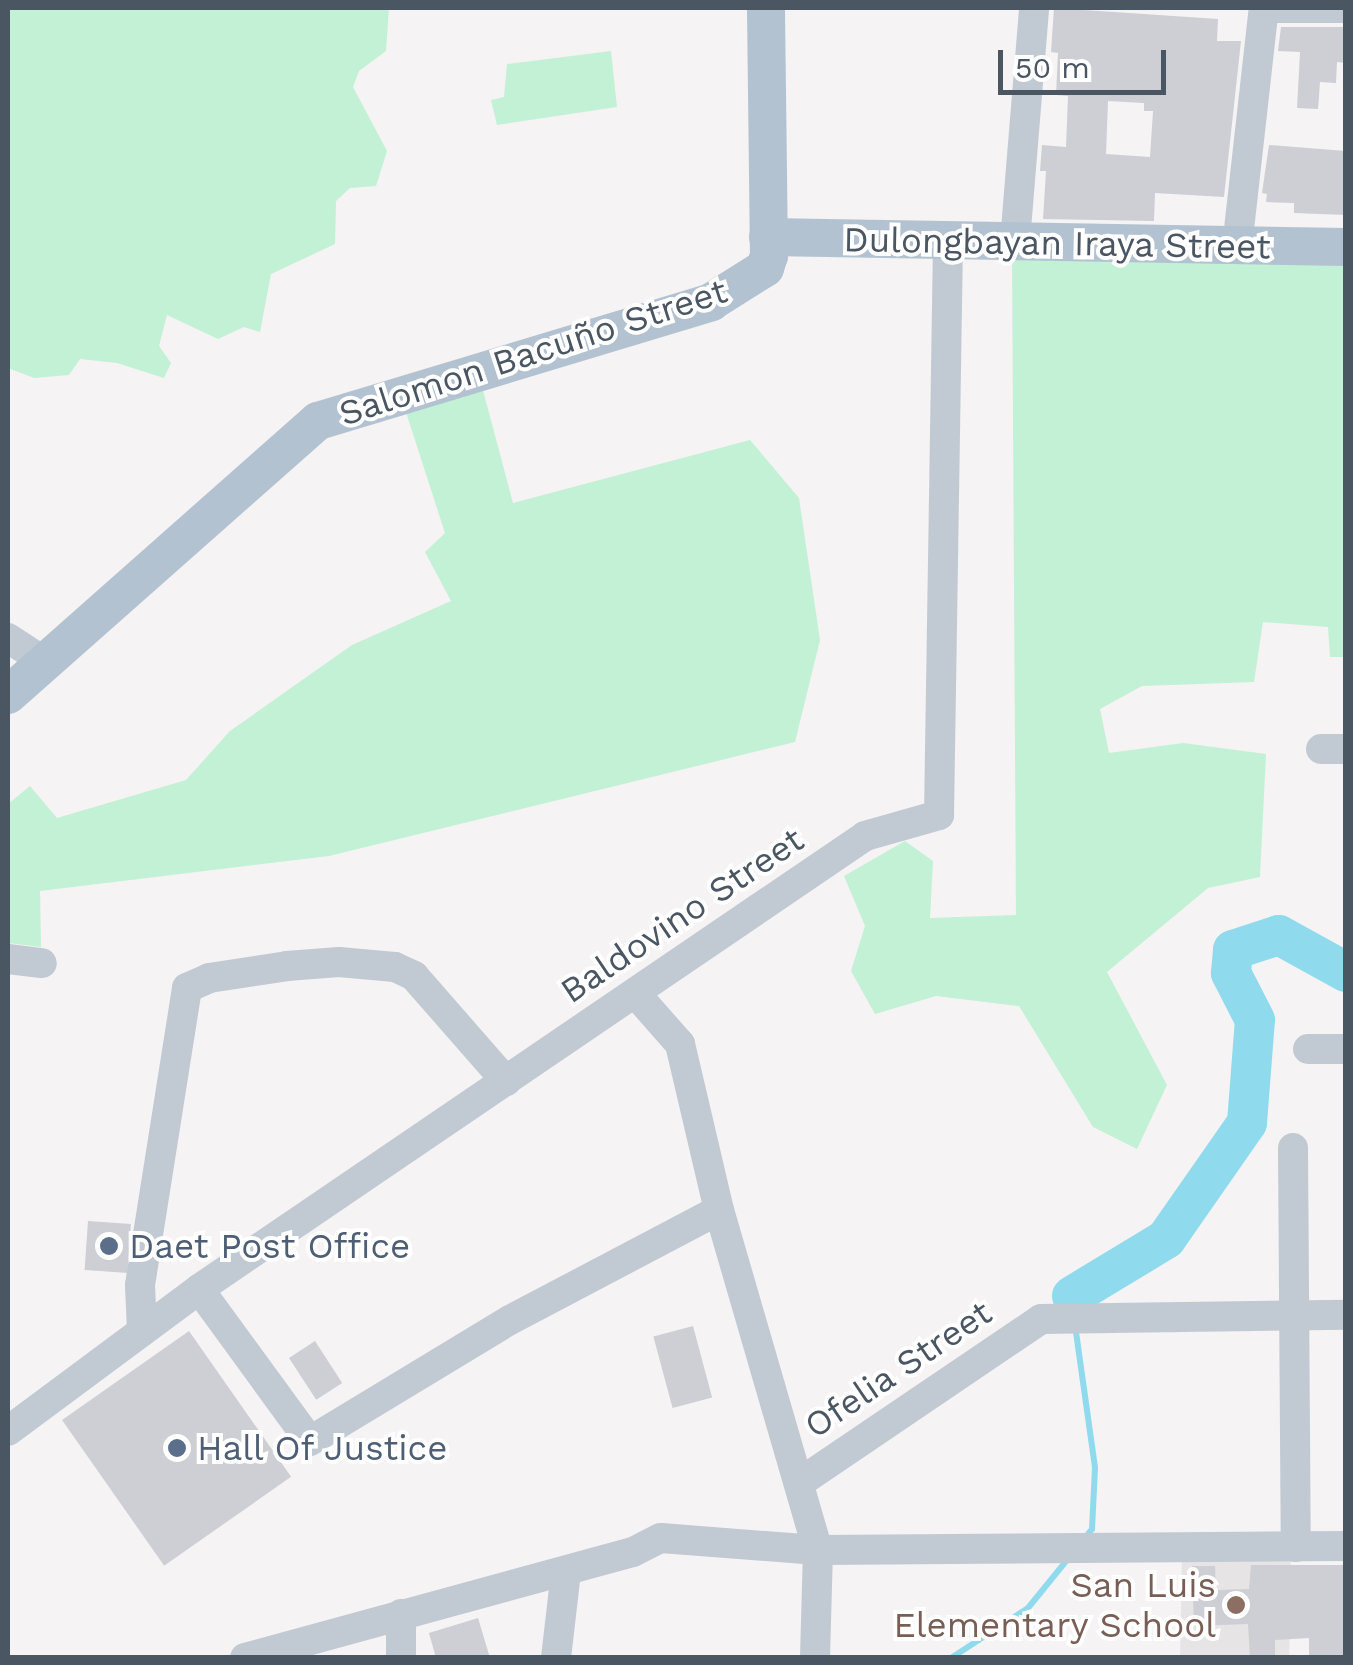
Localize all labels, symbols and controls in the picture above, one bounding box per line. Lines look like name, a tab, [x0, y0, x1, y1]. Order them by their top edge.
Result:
scale bar	[1003, 30, 1170, 92]
text: 50 m	[1015, 50, 1090, 85]
street label: Dulongbayan Iraya Street	[843, 218, 1271, 268]
street label: Salomon Bacuño Street	[334, 269, 732, 435]
street label: Baldovino Street	[553, 818, 811, 1012]
place label: Daet Post Office	[129, 1225, 410, 1267]
marker: Daet Post Office	[98, 1235, 120, 1257]
street label: Ofelia Street	[796, 1291, 1000, 1447]
place label: Hall Of Justice	[197, 1427, 451, 1469]
marker: Hall Of Justice	[166, 1437, 188, 1459]
place label: San Luis Elementary School	[893, 1564, 1216, 1646]
marker: San Luis Elementary School	[1225, 1594, 1247, 1616]

